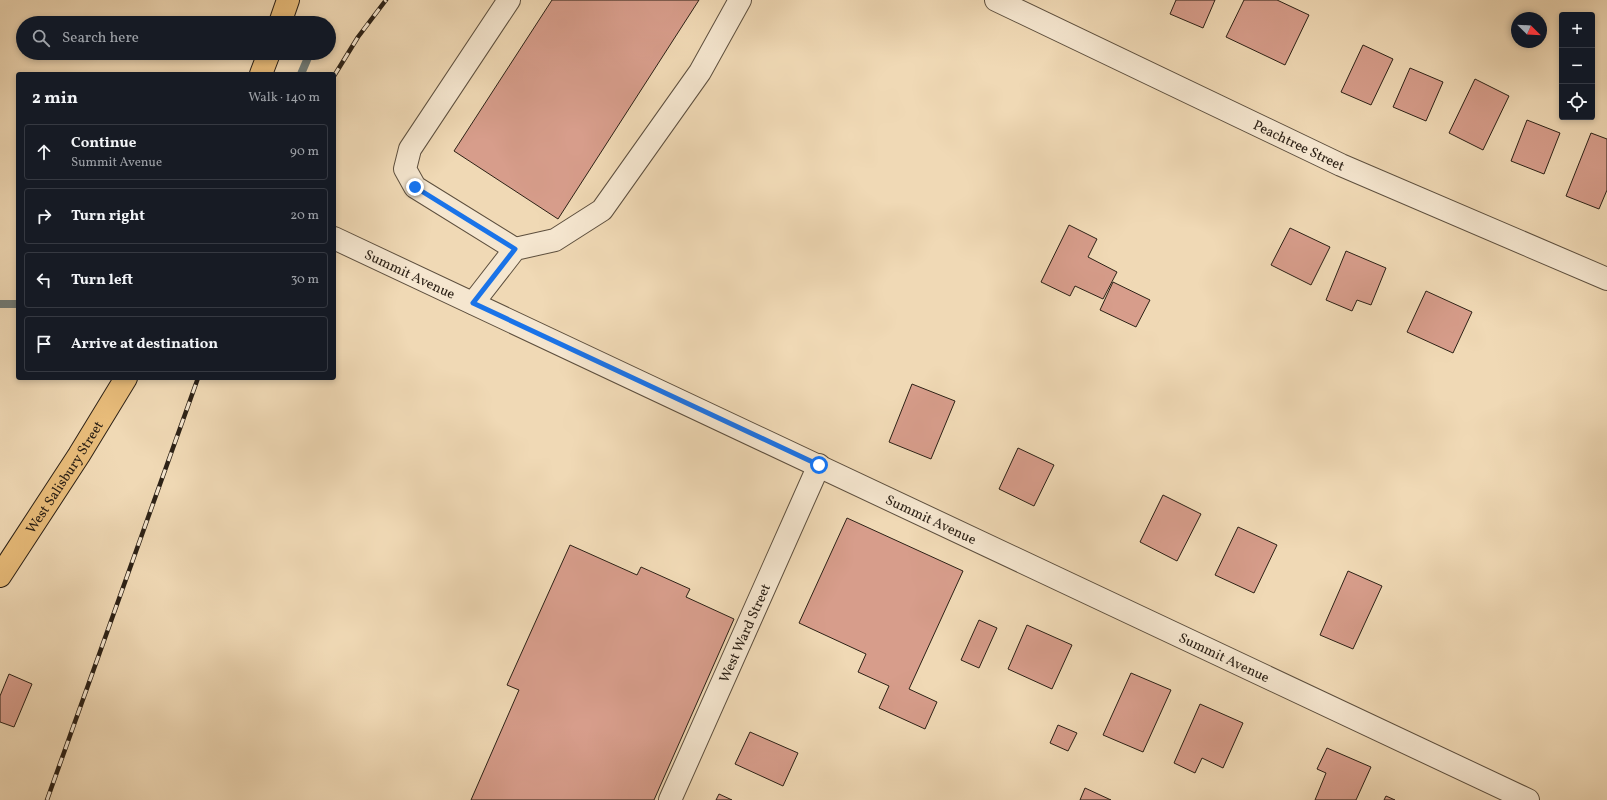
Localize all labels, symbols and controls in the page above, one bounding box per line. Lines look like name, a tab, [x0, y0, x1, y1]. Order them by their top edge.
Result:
north arrow	[1511, 12, 1547, 48]
map controls	[1559, 12, 1595, 120]
button: +	[1559, 12, 1595, 48]
search box	[16, 16, 336, 60]
icon: search	[30, 27, 52, 49]
text: Search here	[62, 28, 139, 49]
button: −	[1559, 48, 1595, 84]
button: locate	[1559, 84, 1595, 120]
text: 2 min	[32, 87, 78, 110]
text: Walk · 140 m	[248, 89, 320, 107]
street label: Peachtree Street	[1250, 116, 1347, 176]
text: Continue	[71, 133, 136, 154]
icon: ahead	[33, 141, 55, 163]
text: 90 m	[290, 143, 319, 161]
text: Summit Avenue	[71, 154, 162, 172]
route end	[406, 178, 424, 196]
icon: right	[33, 205, 55, 227]
text: Turn right	[71, 206, 145, 227]
text: 20 m	[290, 207, 319, 225]
street label: Summit Avenue	[361, 246, 458, 305]
icon: left	[33, 269, 55, 291]
text: Turn left	[71, 270, 133, 291]
text: 30 m	[291, 271, 319, 289]
icon: arrive	[33, 333, 55, 355]
text: Arrive at destination	[71, 334, 218, 355]
street label: West Salisbury Street	[22, 418, 109, 538]
route start	[810, 456, 828, 474]
street label: Summit Avenue	[882, 491, 979, 550]
street label: West Ward Street	[715, 581, 776, 686]
street label: Summit Avenue	[1175, 629, 1272, 688]

